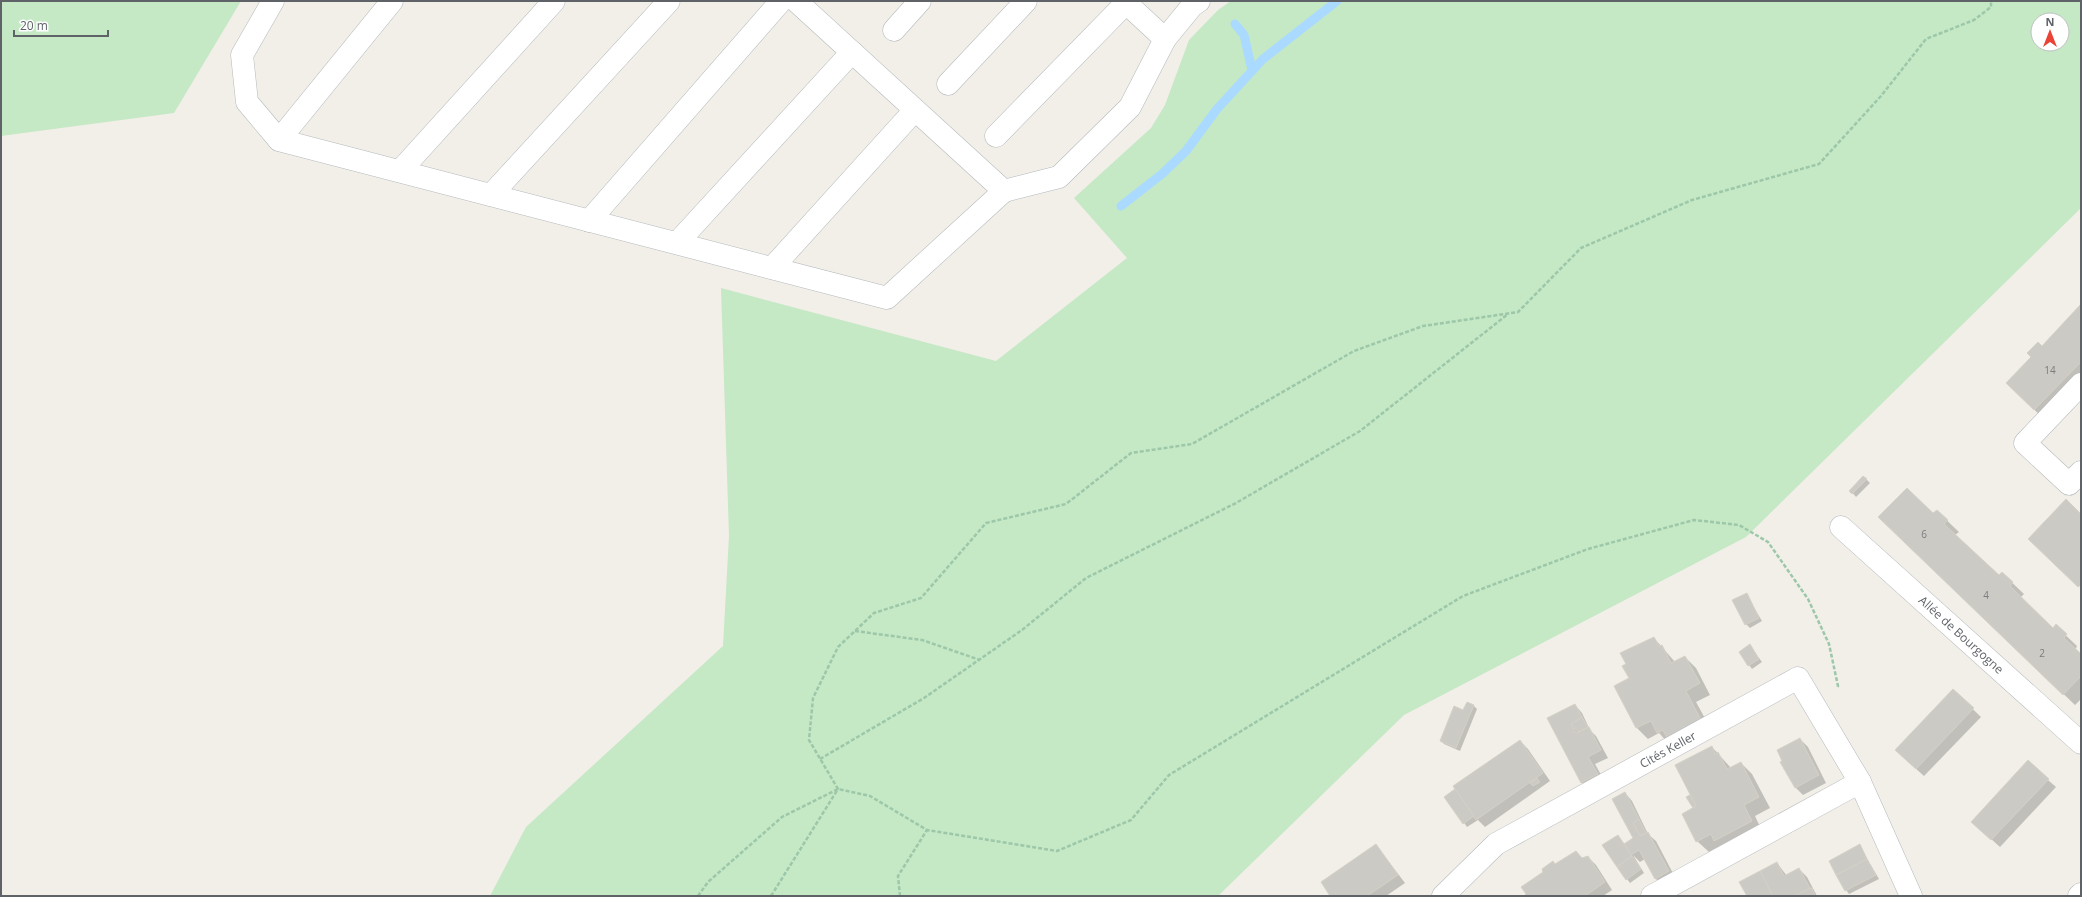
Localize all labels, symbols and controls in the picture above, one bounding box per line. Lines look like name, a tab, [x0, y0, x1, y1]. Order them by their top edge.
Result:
scale bar	[14, 12, 108, 38]
north arrow	[2030, 12, 2070, 52]
text: N	[2046, 14, 2054, 29]
text: 20 m	[20, 17, 48, 34]
house number: 14	[2044, 363, 2056, 377]
house number: 6	[1921, 527, 1927, 541]
house number: 4	[1983, 588, 1989, 602]
street label: Allée de Bourgogne	[1915, 592, 2008, 678]
house number: 2	[2039, 646, 2045, 660]
street label: Cités Keller	[1636, 727, 1699, 772]

